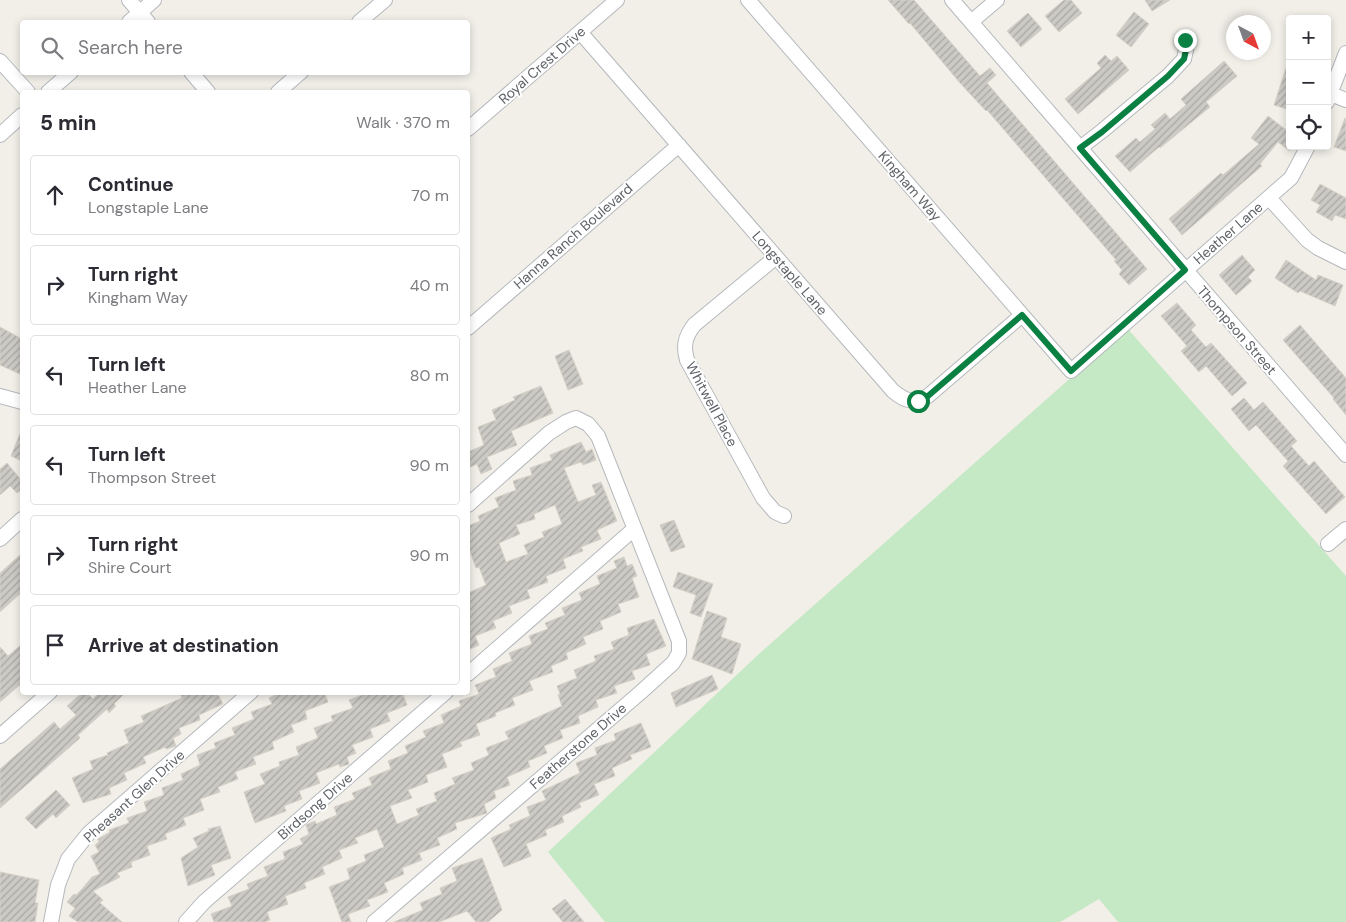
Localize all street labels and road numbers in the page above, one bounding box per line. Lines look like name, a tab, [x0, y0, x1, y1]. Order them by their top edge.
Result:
street label: Royal Crest Drive	[495, 22, 589, 108]
street label: Kingham Way	[875, 147, 946, 225]
street label: Hanna Ranch Boulevard	[510, 179, 636, 293]
street label: Heather Lane	[1190, 198, 1266, 268]
street label: Longstaple Lane	[749, 227, 831, 319]
street label: Thompson Street	[1193, 282, 1281, 378]
street label: Whitwell Place	[682, 358, 742, 450]
street label: Featherstone Drive	[526, 699, 630, 793]
street label: Pheasant Glen Drive	[80, 746, 188, 846]
street label: Birdsong Drive	[274, 768, 356, 843]

